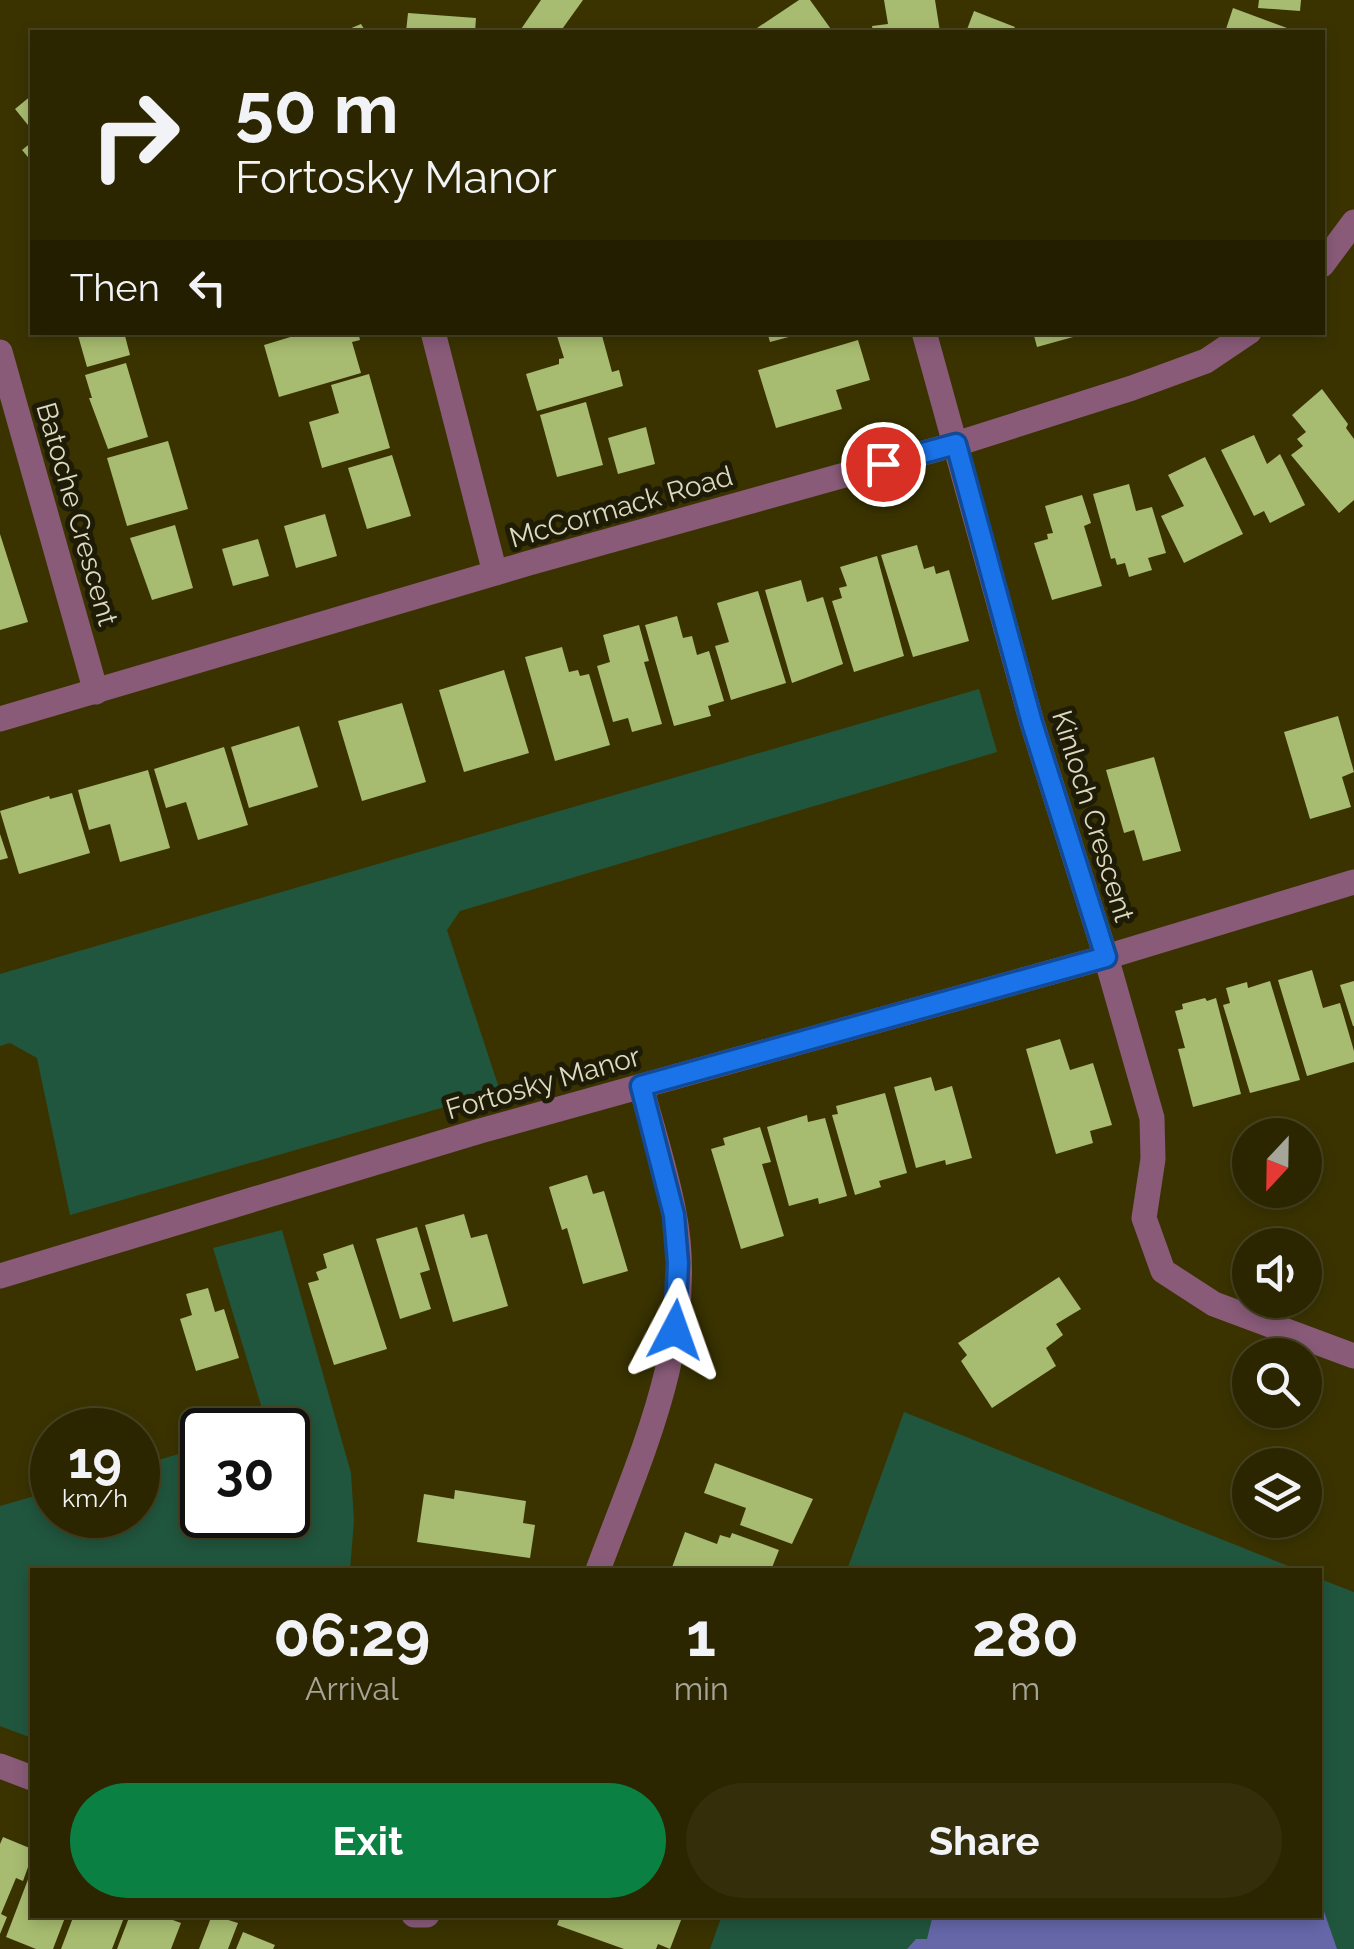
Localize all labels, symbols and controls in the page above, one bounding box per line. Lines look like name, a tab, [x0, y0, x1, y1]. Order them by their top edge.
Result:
text: 50 m	[235, 67, 399, 149]
icon: right	[70, 70, 200, 200]
text: Fortosky Manor	[235, 151, 557, 204]
icon: left	[180, 260, 235, 315]
text: Then	[70, 265, 160, 310]
street label: Batoche Crescent	[29, 399, 125, 630]
pin	[841, 422, 926, 507]
icon: arrive	[856, 437, 911, 492]
street label: McCormack Road	[506, 459, 736, 555]
street label: Kinloch Crescent	[1045, 706, 1141, 926]
street label: Fortosky Manor	[442, 1039, 644, 1126]
north arrow	[1232, 1118, 1322, 1208]
map controls	[1232, 1118, 1322, 1538]
button: sound	[1232, 1228, 1322, 1318]
position arrow	[623, 1278, 727, 1382]
button: search	[1232, 1338, 1322, 1428]
speed limit sign: 30	[180, 1408, 310, 1538]
text: 19	[68, 1431, 122, 1490]
button: layers	[1232, 1448, 1322, 1538]
text: km/h	[62, 1483, 128, 1513]
text: 06:29	[273, 1600, 430, 1670]
text: 1	[686, 1600, 716, 1670]
text: 280	[972, 1600, 1079, 1670]
text: Arrival	[305, 1670, 399, 1707]
text: min	[674, 1670, 729, 1707]
text: m	[1011, 1670, 1040, 1707]
button: Exit	[70, 1783, 666, 1898]
button: Share	[686, 1783, 1282, 1898]

